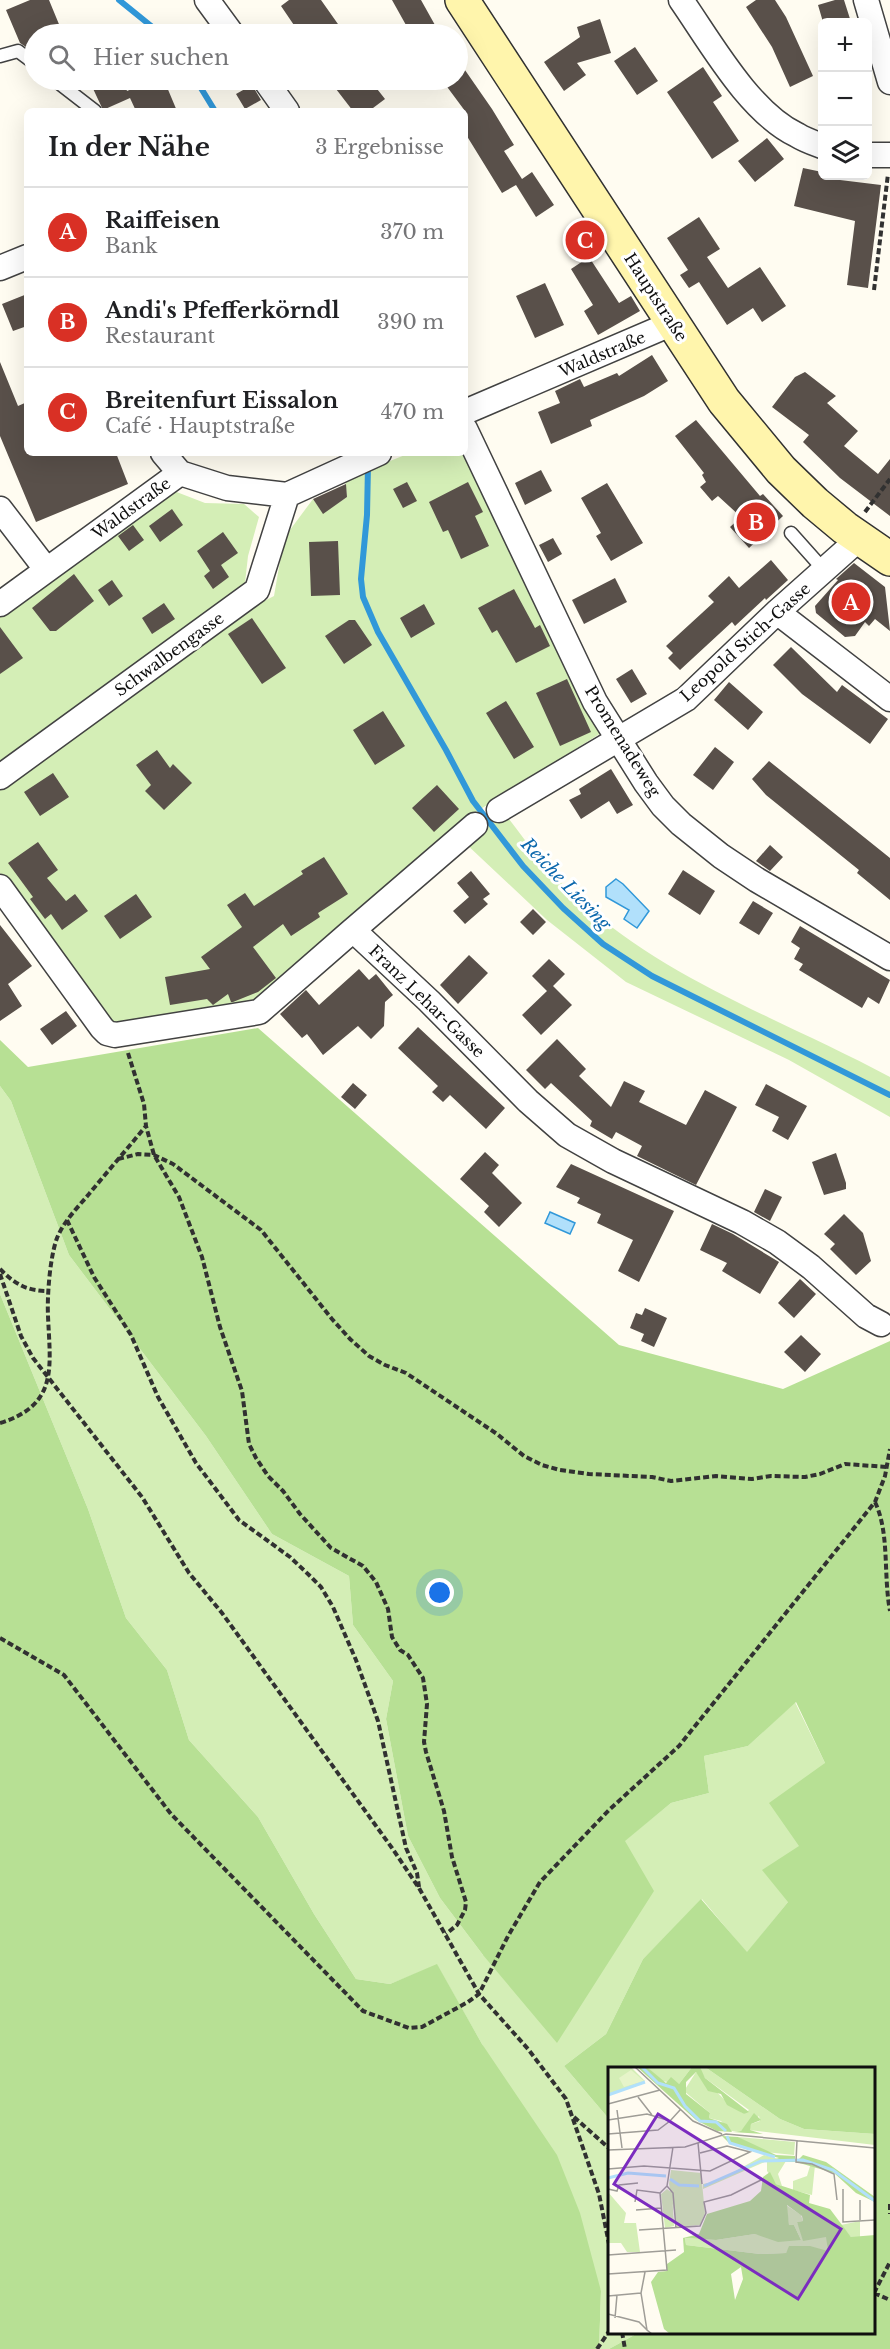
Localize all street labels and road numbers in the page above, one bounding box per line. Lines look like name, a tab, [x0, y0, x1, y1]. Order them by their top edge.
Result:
street label: Hauptstraße	[620, 249, 692, 345]
street label: Waldstraße	[555, 327, 648, 382]
street label: Waldstraße	[87, 473, 174, 544]
street label: Leopold Stich-Gasse	[676, 578, 814, 706]
street label: Schwalbengasse	[111, 608, 227, 700]
street label: Promenadeweg	[581, 682, 665, 801]
street label: Franz Lehar-Gasse	[365, 941, 489, 1061]

